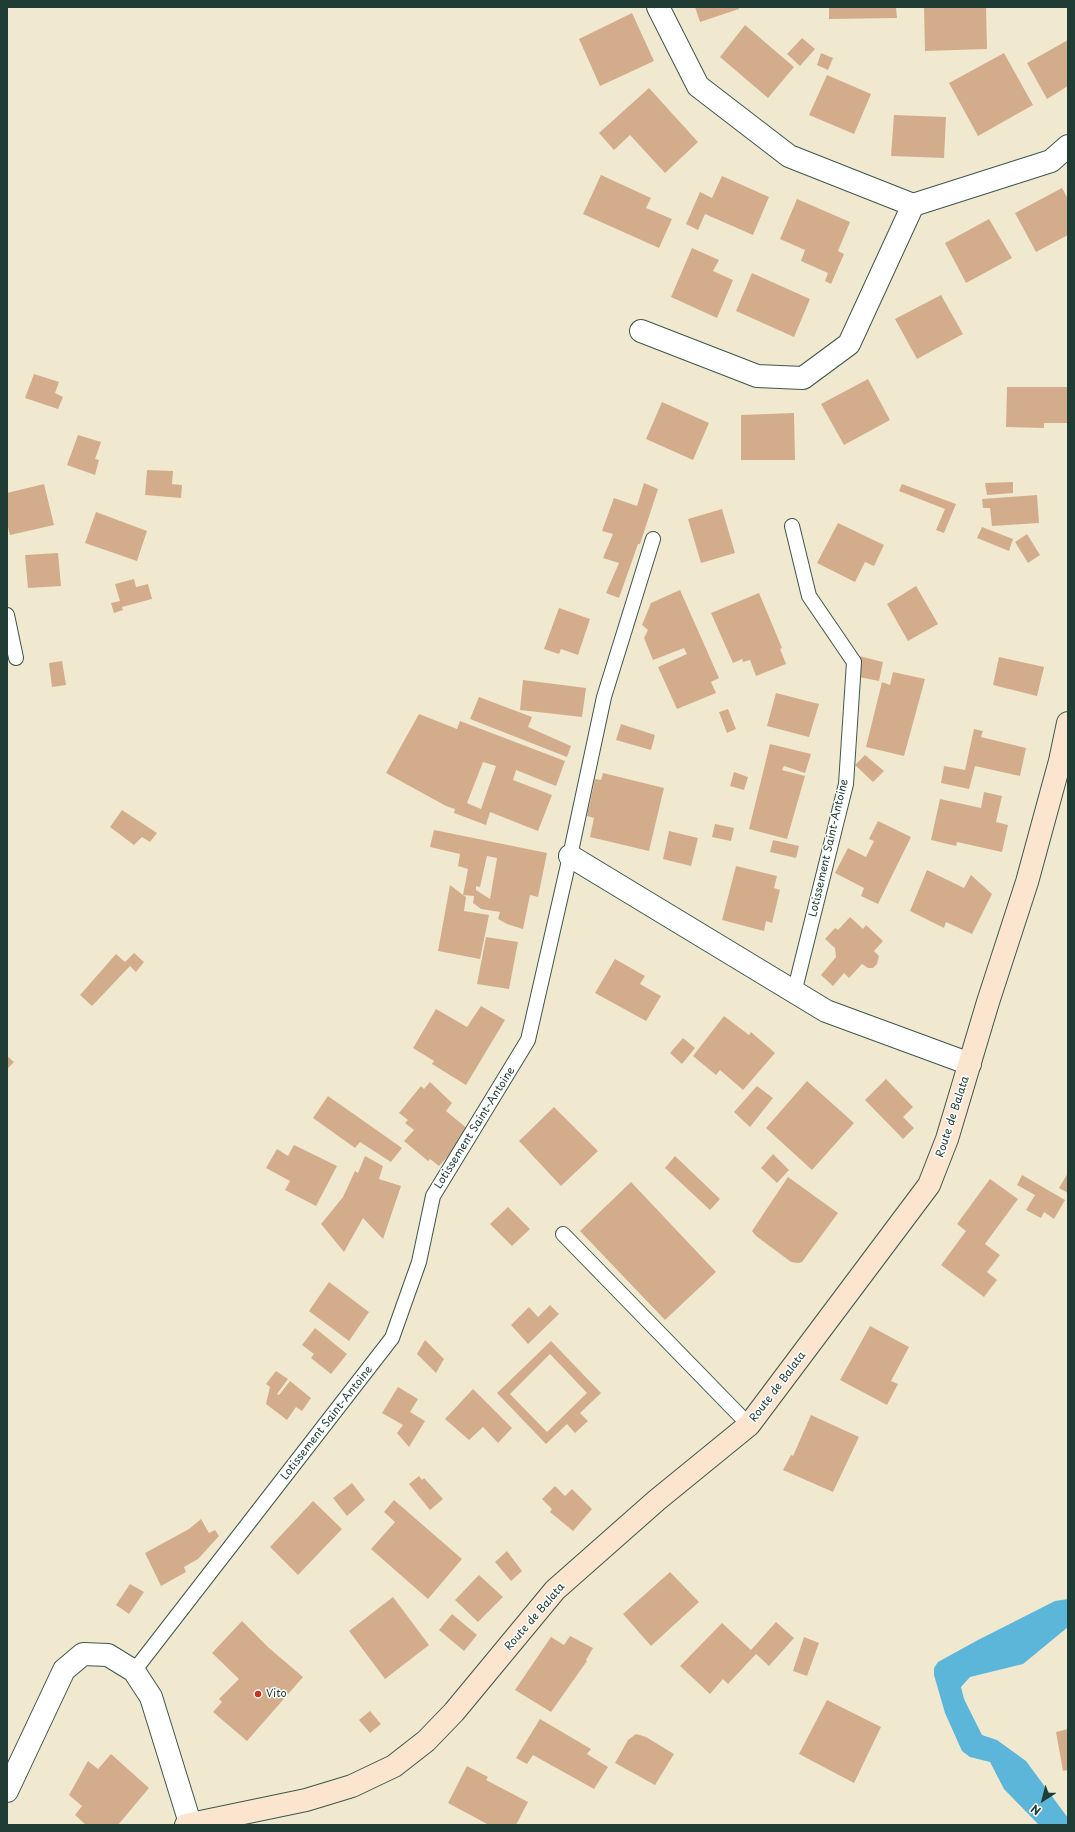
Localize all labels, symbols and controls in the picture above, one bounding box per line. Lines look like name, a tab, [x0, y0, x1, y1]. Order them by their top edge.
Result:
street label: Lotissement Saint-Antoine	[807, 778, 851, 918]
street label: Lotissement Saint-Antoine	[432, 1065, 518, 1191]
street label: Route de Balata	[934, 1075, 972, 1159]
street label: Route de Balata	[747, 1349, 809, 1425]
street label: Lotissement Saint-Antoine	[278, 1363, 376, 1483]
street label: Route de Balata	[502, 1581, 568, 1653]
place label: Vito	[266, 1687, 287, 1701]
marker: Vito	[253, 1689, 263, 1699]
north arrow	[1023, 1780, 1063, 1820]
text: N	[1027, 1801, 1044, 1820]

